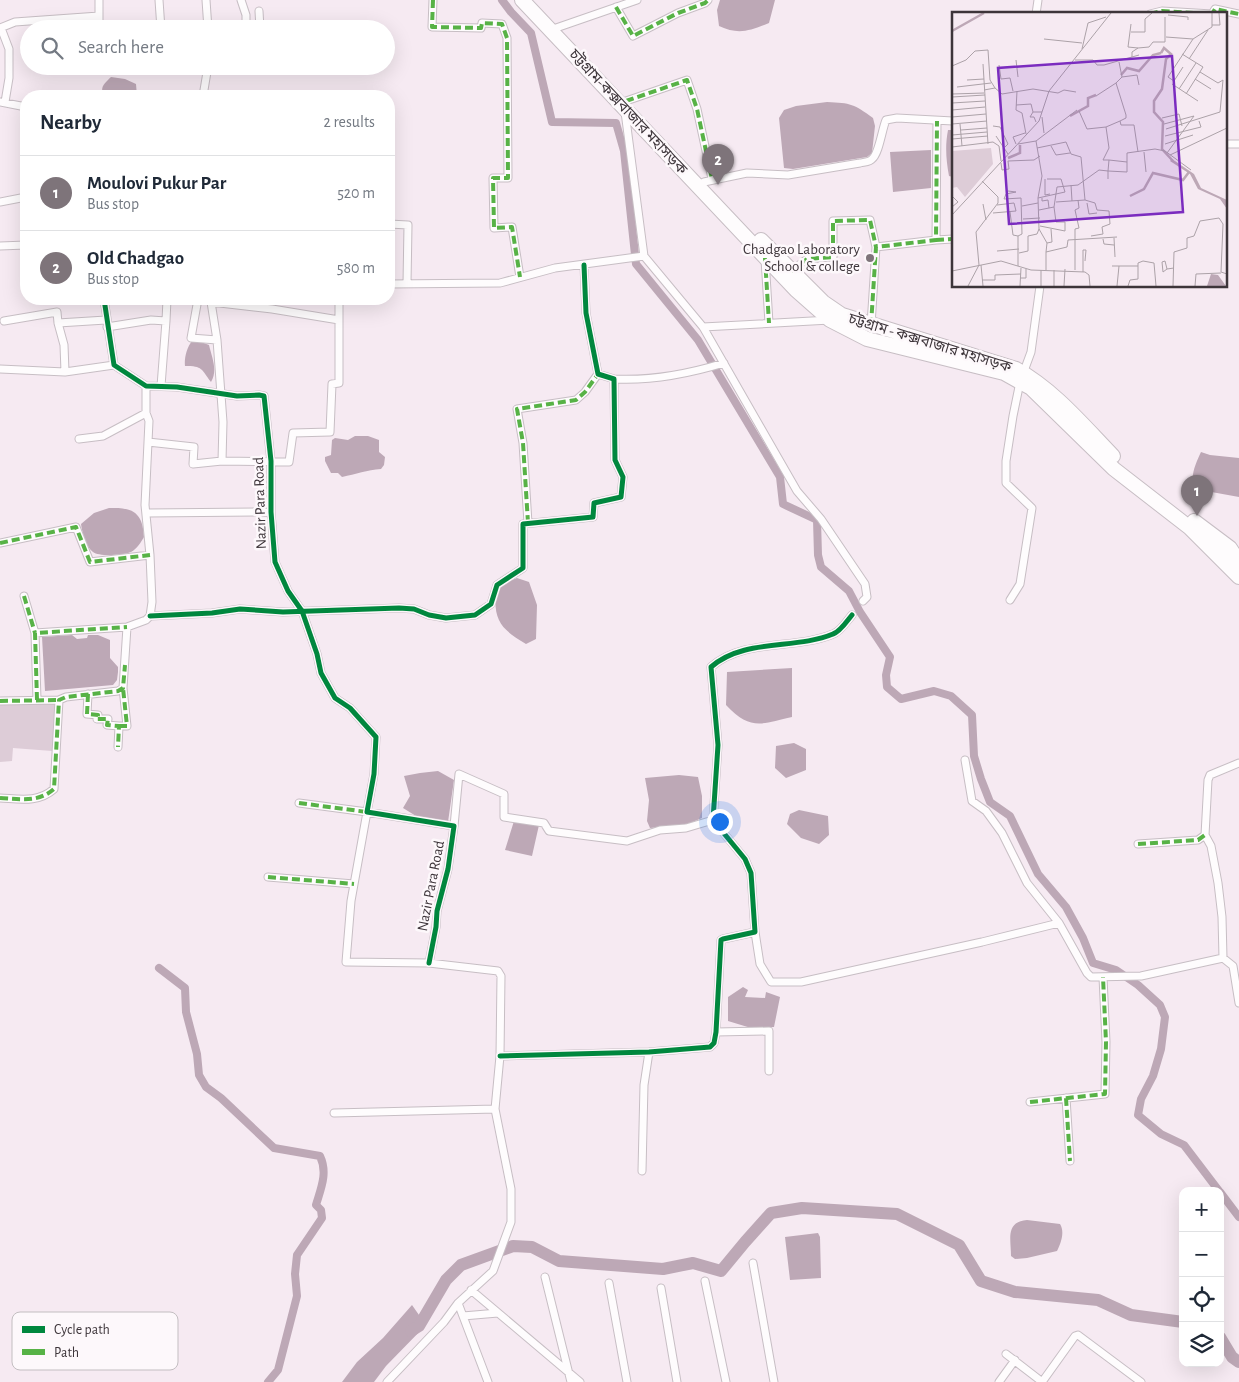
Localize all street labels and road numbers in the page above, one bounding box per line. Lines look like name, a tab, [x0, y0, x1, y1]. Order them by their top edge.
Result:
street label: চট্টগ্রাম-কক্সবাজার মহাসড়ক	[566, 45, 691, 178]
street label: চট্টগ্রাম - কক্সবাজার মহাসড়ক	[846, 310, 1014, 375]
street label: Nazir Para Road	[251, 456, 269, 549]
street label: Nazir Para Road	[415, 839, 447, 933]

